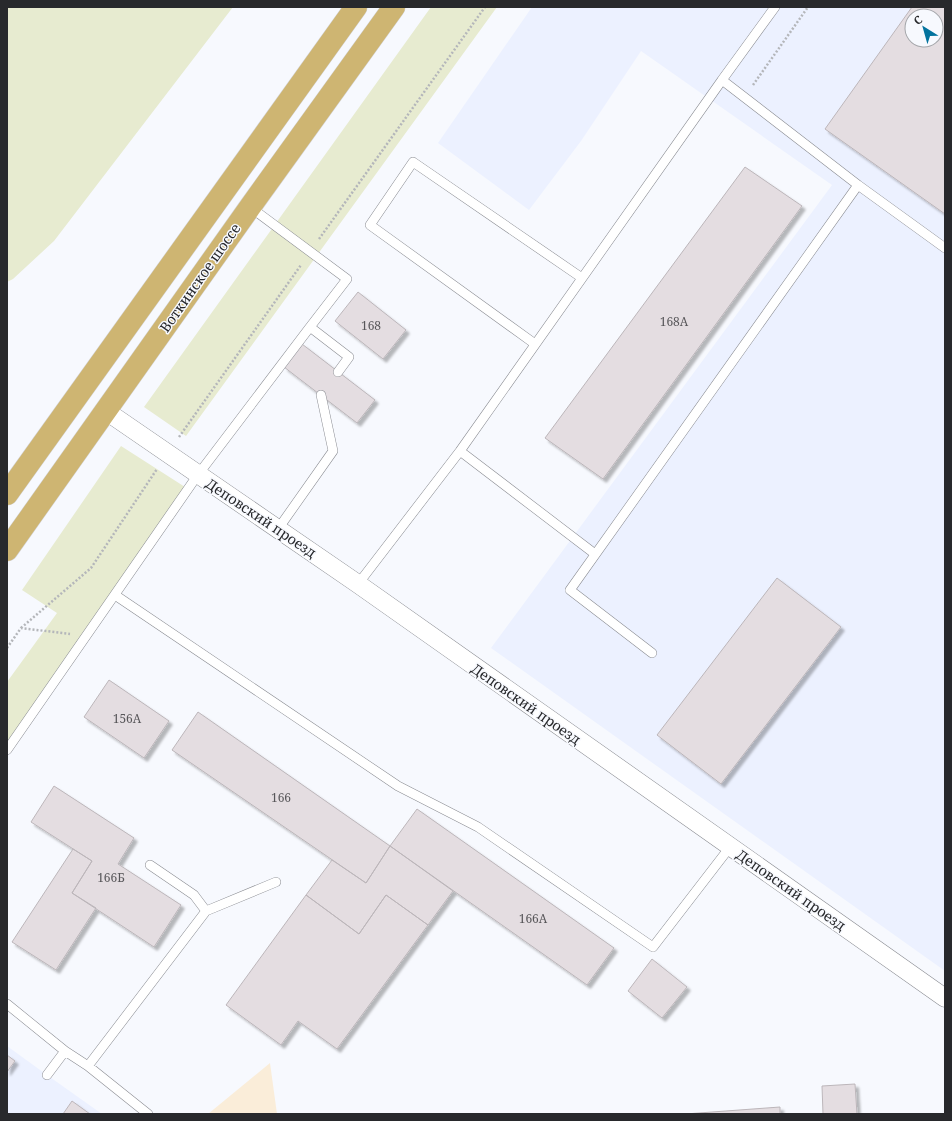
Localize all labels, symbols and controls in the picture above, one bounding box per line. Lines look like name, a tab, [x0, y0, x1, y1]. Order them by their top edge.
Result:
north arrow	[904, 8, 944, 48]
text: С	[910, 11, 925, 28]
street label: Воткинское шоссе	[155, 220, 244, 336]
house number: 168А	[660, 313, 689, 330]
house number: 168	[361, 317, 381, 334]
street label: Деповский проезд	[202, 473, 321, 562]
street label: Деповский проезд	[468, 659, 585, 749]
house number: 156А	[113, 710, 142, 727]
house number: 166	[271, 789, 291, 806]
street label: Деповский проезд	[733, 845, 850, 935]
house number: 166Б	[97, 869, 125, 886]
house number: 166А	[519, 910, 548, 927]

